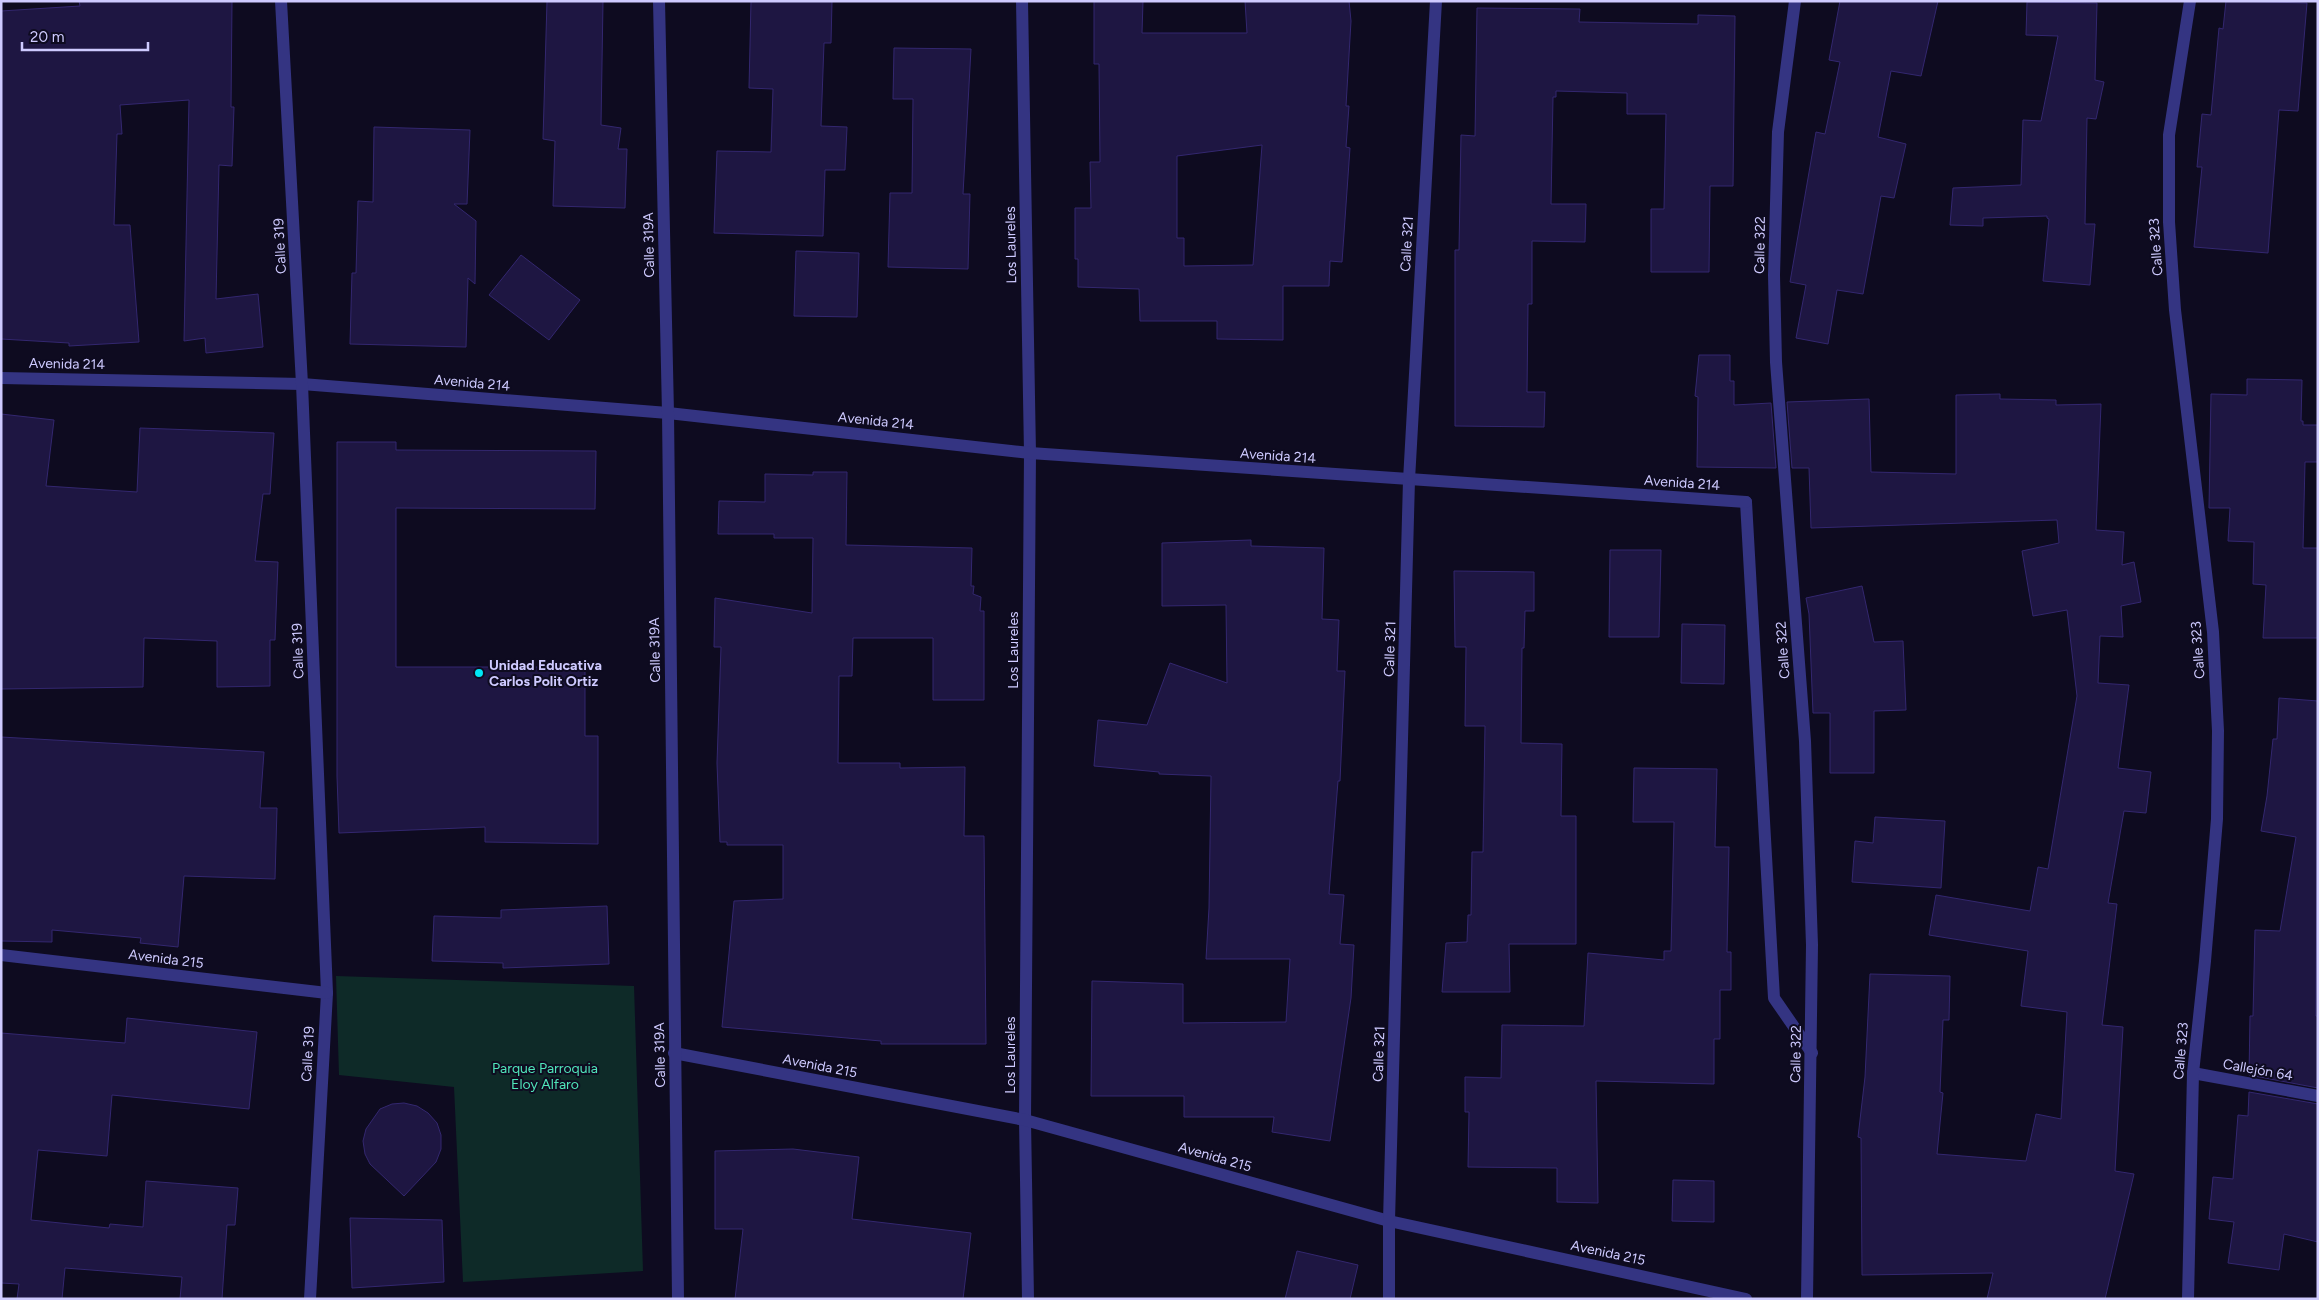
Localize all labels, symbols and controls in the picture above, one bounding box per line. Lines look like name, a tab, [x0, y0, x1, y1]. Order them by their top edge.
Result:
scale bar	[22, 20, 149, 52]
text: 20 m	[30, 28, 64, 46]
street label: Los Laureles	[1002, 206, 1020, 284]
street label: Calle 319A	[640, 212, 658, 278]
street label: Calle 321	[1397, 216, 1417, 272]
street label: Calle 322	[1751, 216, 1769, 274]
street label: Calle 319	[270, 218, 290, 274]
street label: Calle 323	[2146, 218, 2166, 276]
street label: Avenida 214	[29, 355, 106, 373]
street label: Avenida 214	[433, 371, 511, 395]
street label: Avenida 214	[837, 409, 915, 433]
street label: Avenida 214	[1239, 445, 1317, 467]
street label: Avenida 214	[1643, 472, 1721, 494]
street label: Los Laureles	[1005, 611, 1022, 689]
street label: Calle 319A	[646, 617, 664, 683]
street label: Calle 321	[1381, 621, 1399, 677]
street label: Calle 322	[1773, 621, 1793, 679]
street label: Calle 323	[2188, 621, 2208, 679]
street label: Calle 319	[289, 623, 307, 679]
place label: Unidad Educativa Carlos Polit Ortiz	[489, 657, 602, 690]
marker: Unidad Educativa Carlos Polit Ortiz	[473, 667, 485, 679]
street label: Avenida 215	[127, 946, 205, 972]
street label: Los Laureles	[1002, 1016, 1019, 1094]
street label: Calle 319A	[651, 1022, 669, 1088]
street label: Calle 323	[2170, 1022, 2192, 1080]
street label: Calle 322	[1787, 1025, 1805, 1083]
street label: Calle 319	[298, 1026, 318, 1082]
street label: Calle 321	[1370, 1026, 1388, 1082]
street label: Avenida 215	[781, 1050, 859, 1082]
street label: Callejón 64	[2222, 1055, 2295, 1085]
park label: Parque Parroquia Eloy Alfaro	[492, 1060, 598, 1093]
street label: Avenida 215	[1176, 1138, 1254, 1176]
street label: Avenida 215	[1569, 1237, 1647, 1269]

